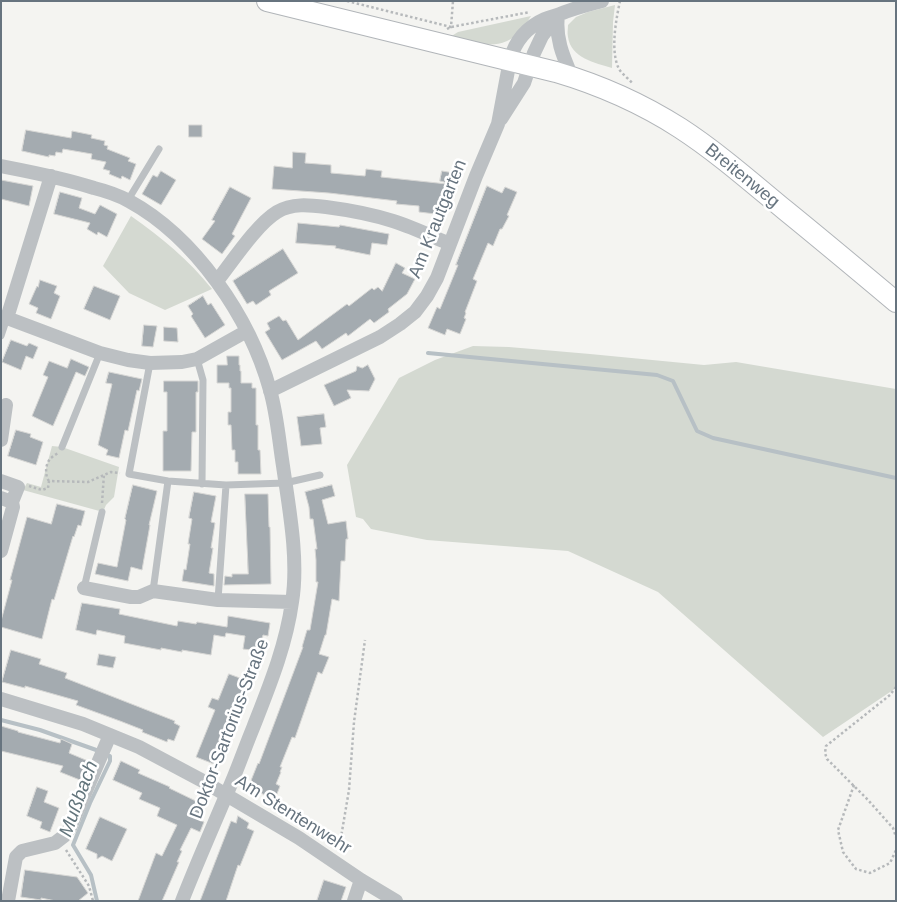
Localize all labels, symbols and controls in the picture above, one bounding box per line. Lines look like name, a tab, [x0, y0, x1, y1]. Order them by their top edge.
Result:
street label: Breitenweg	[700, 139, 784, 213]
street label: Am Krautgarten	[404, 157, 472, 281]
street label: Doktor-Sartorius-Straße	[186, 636, 274, 822]
water label: Mußbach	[55, 758, 103, 840]
street label: Am Stentenwehr	[231, 771, 355, 859]

